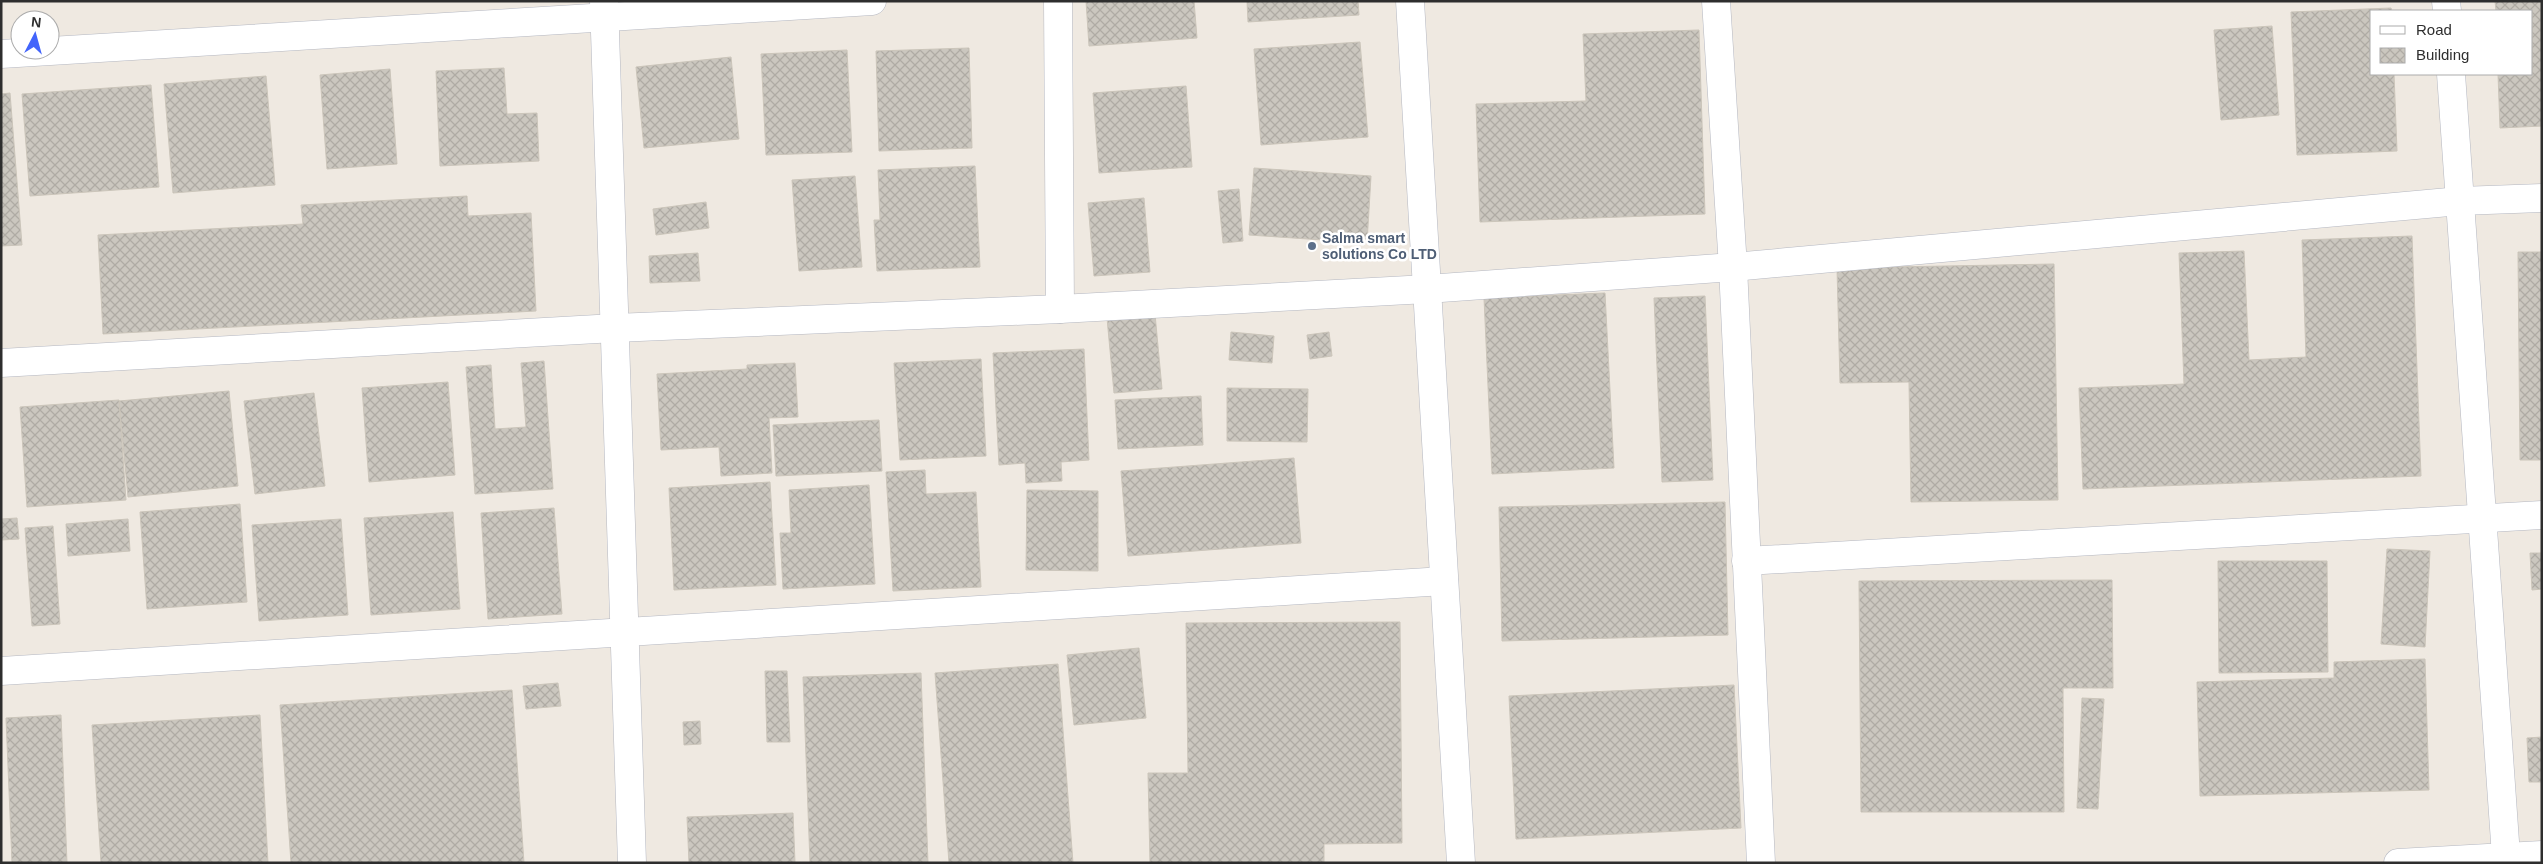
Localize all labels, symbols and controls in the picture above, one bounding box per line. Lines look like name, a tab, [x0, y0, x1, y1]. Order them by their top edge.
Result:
north arrow	[10, 10, 60, 60]
legend	[2370, 10, 2533, 75]
text: N	[30, 14, 42, 31]
text: Road	[2416, 21, 2452, 38]
text: Building	[2416, 46, 2469, 63]
place label: Salma smart solutions Co LTD	[1322, 230, 1437, 262]
marker: Salma smart solutions Co LTD	[1306, 240, 1318, 252]

